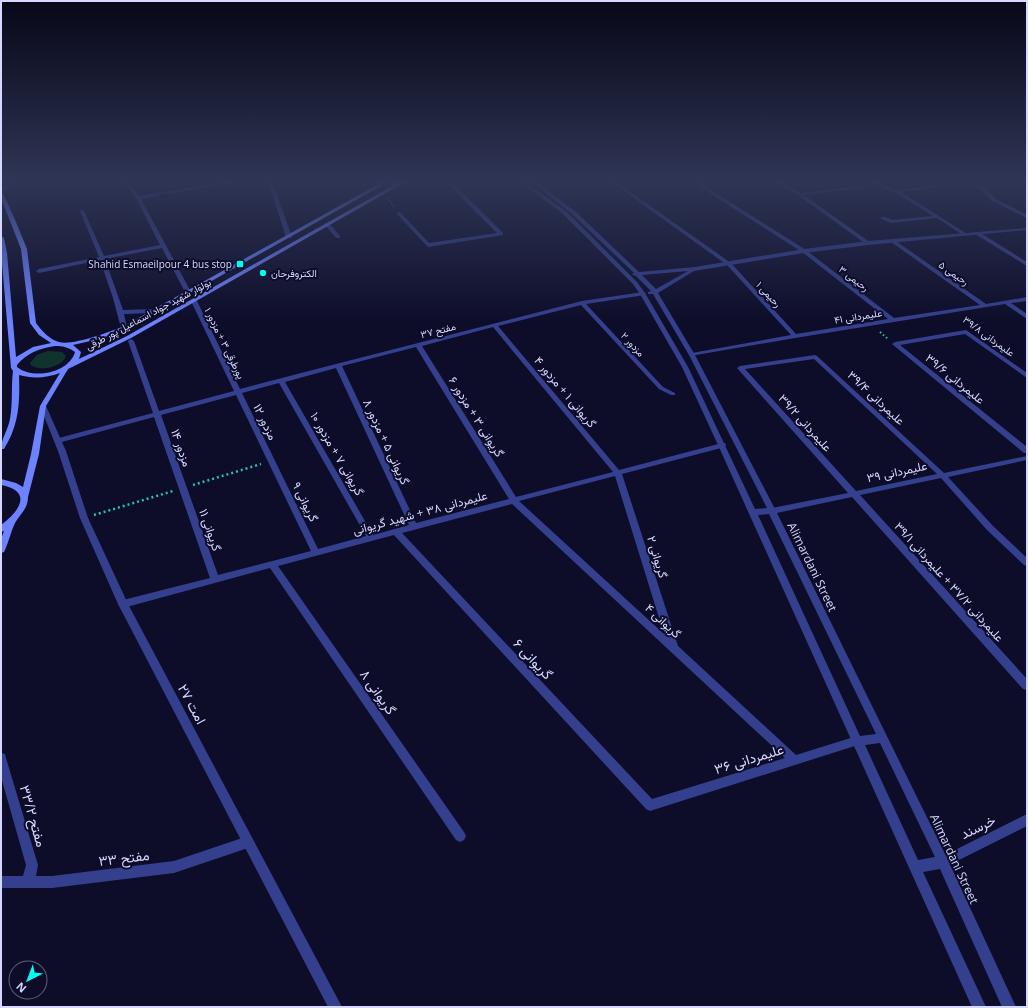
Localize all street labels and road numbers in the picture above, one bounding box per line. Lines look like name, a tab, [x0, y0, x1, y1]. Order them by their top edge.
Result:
street label: رحیمی ۵	[936, 258, 972, 288]
street label: رحیمی ۳	[836, 262, 872, 294]
street label: بولوار شهید جواد اسماعیل پور طرقی	[83, 275, 214, 354]
street label: رحیمی ۱	[753, 278, 785, 310]
street label: پورطرقی ۳ + مزدور ۱	[201, 305, 249, 382]
street label: علیمردانی ۴۱	[833, 305, 883, 327]
street label: علیمردانی ۳۹/۸	[960, 312, 1018, 360]
street label: مفتح ۳۷	[419, 319, 457, 341]
street label: مزدور ۲	[618, 329, 648, 359]
street label: علیمردانی ۳۹/۶	[922, 349, 989, 408]
street label: گریوانی ۱ + مزدور ۴	[530, 352, 600, 431]
street label: علیمردانی ۳۹/۴	[844, 367, 909, 429]
street label: گریوانی ۳ + مزدور ۶	[445, 373, 508, 460]
street label: علیمردانی ۳۹/۲	[775, 390, 836, 455]
street label: گریوانی ۵ + مزدور ۸	[359, 396, 414, 487]
street label: مزدور ۱۲	[249, 401, 281, 443]
street label: گریوانی ۷ + مزدور ۱۰	[307, 409, 368, 499]
street label: مزدور ۱۴	[167, 427, 196, 469]
street label: علیمردانی ۳۹	[865, 457, 929, 486]
street label: گریوانی ۹	[288, 479, 322, 525]
street label: علیمردانی ۳۸ + شهید گریوانی	[351, 486, 489, 539]
street label: گریوانی ۱۱	[195, 506, 226, 553]
street label: علیمردانی ۳۷/۲ + علیمردانی ۳۹/۱	[891, 518, 1008, 645]
street label: Alimardani Street	[783, 519, 841, 614]
street label: گریوانی ۲	[643, 534, 672, 580]
street label: گریوانی ۴	[642, 600, 685, 642]
street label: گریوانی ۶	[509, 634, 557, 683]
street label: گریوانی ۸	[356, 665, 401, 718]
street label: امت ۲۷	[174, 680, 211, 727]
street label: علیمردانی ۳۶	[712, 739, 786, 778]
street label: مفتح ۳۳/۲	[14, 783, 51, 850]
street label: خرسند	[957, 810, 999, 843]
street label: Alimardani Street	[926, 811, 983, 906]
street label: مفتح ۳۳	[97, 845, 151, 872]

